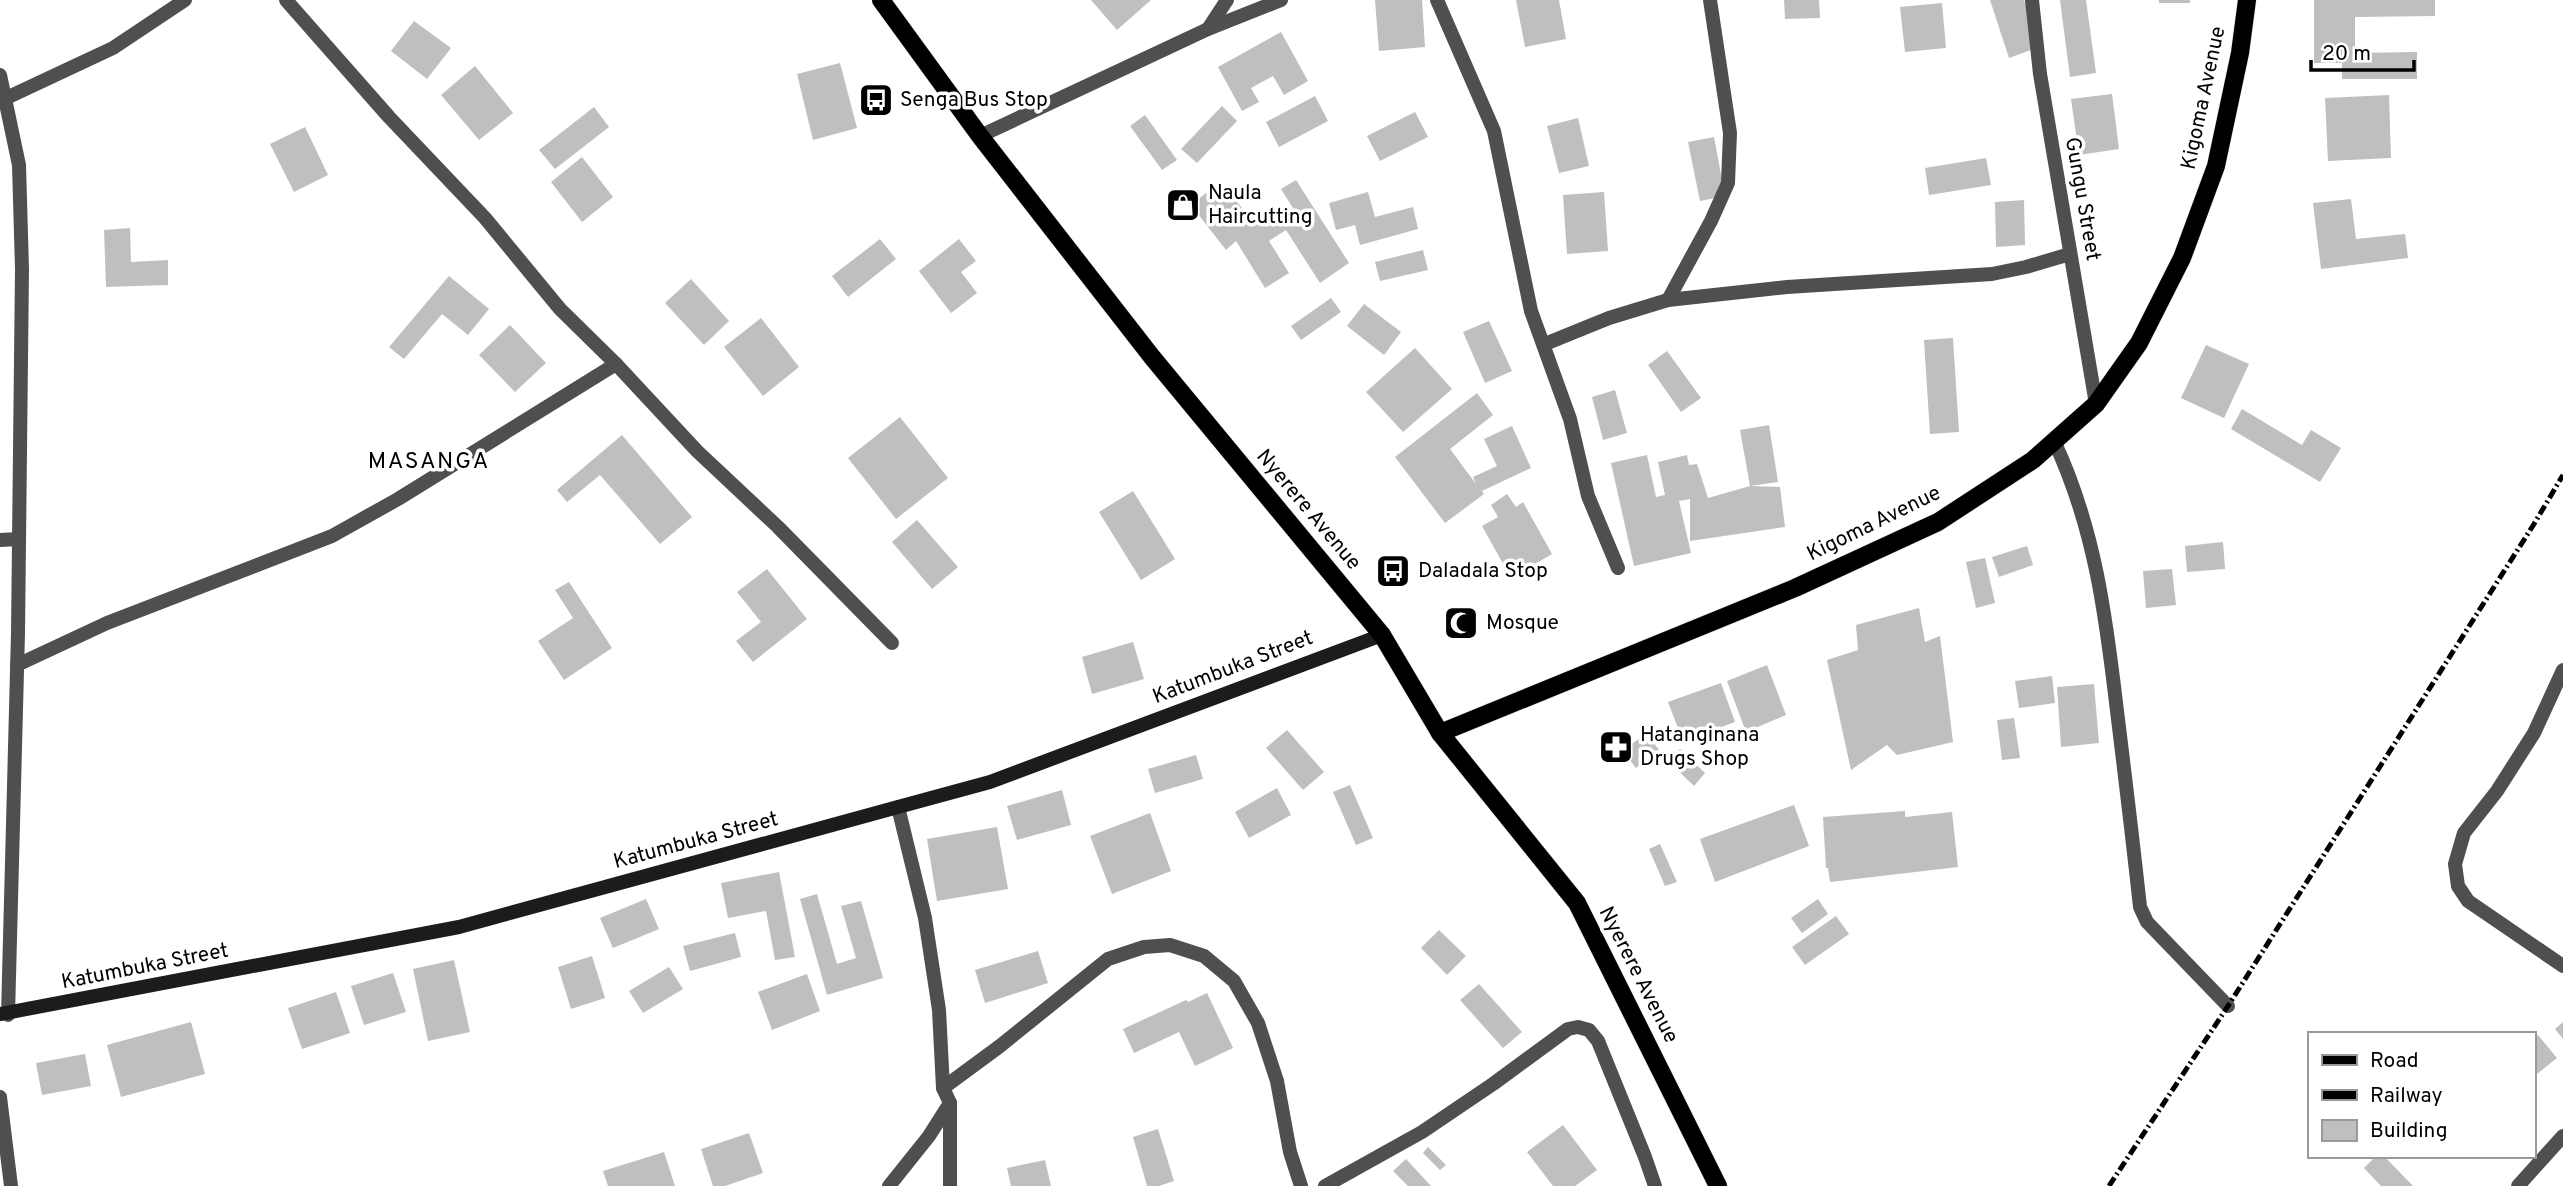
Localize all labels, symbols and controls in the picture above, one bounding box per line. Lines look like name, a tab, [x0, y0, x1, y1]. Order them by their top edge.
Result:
street label: Kigoma Avenue	[2176, 24, 2232, 172]
scale bar	[2311, 28, 2414, 72]
text: 20 m	[2322, 41, 2371, 68]
bus stop icon: Senga Bus Stop	[857, 81, 895, 119]
place label: Senga Bus Stop	[900, 87, 1048, 114]
street label: Gungu Street	[2058, 135, 2106, 263]
place label: Naula Haircutting	[1208, 180, 1313, 231]
shop icon: Naula Haircutting	[1164, 186, 1202, 224]
street label: Nyerere Avenue	[1250, 444, 1366, 576]
district label: MASANGA	[368, 448, 490, 477]
street label: Kigoma Avenue	[1803, 480, 1945, 568]
bus stop icon: Daladala Stop	[1374, 552, 1412, 590]
place label: Daladala Stop	[1418, 558, 1548, 585]
mosque icon: Mosque	[1442, 604, 1480, 642]
place label: Mosque	[1486, 610, 1559, 637]
street label: Katumbuka Street	[1149, 625, 1317, 711]
place label: Hatanginana Drugs Shop	[1640, 722, 1759, 773]
pharmacy icon: Hatanginana Drugs Shop	[1597, 728, 1635, 766]
street label: Katumbuka Street	[611, 806, 781, 876]
street label: Nyerere Avenue	[1592, 902, 1684, 1048]
street label: Katumbuka Street	[59, 938, 231, 996]
legend	[2308, 1032, 2535, 1158]
text: Road	[2370, 1048, 2419, 1075]
text: Railway	[2370, 1083, 2443, 1110]
text: Building	[2370, 1118, 2448, 1145]

